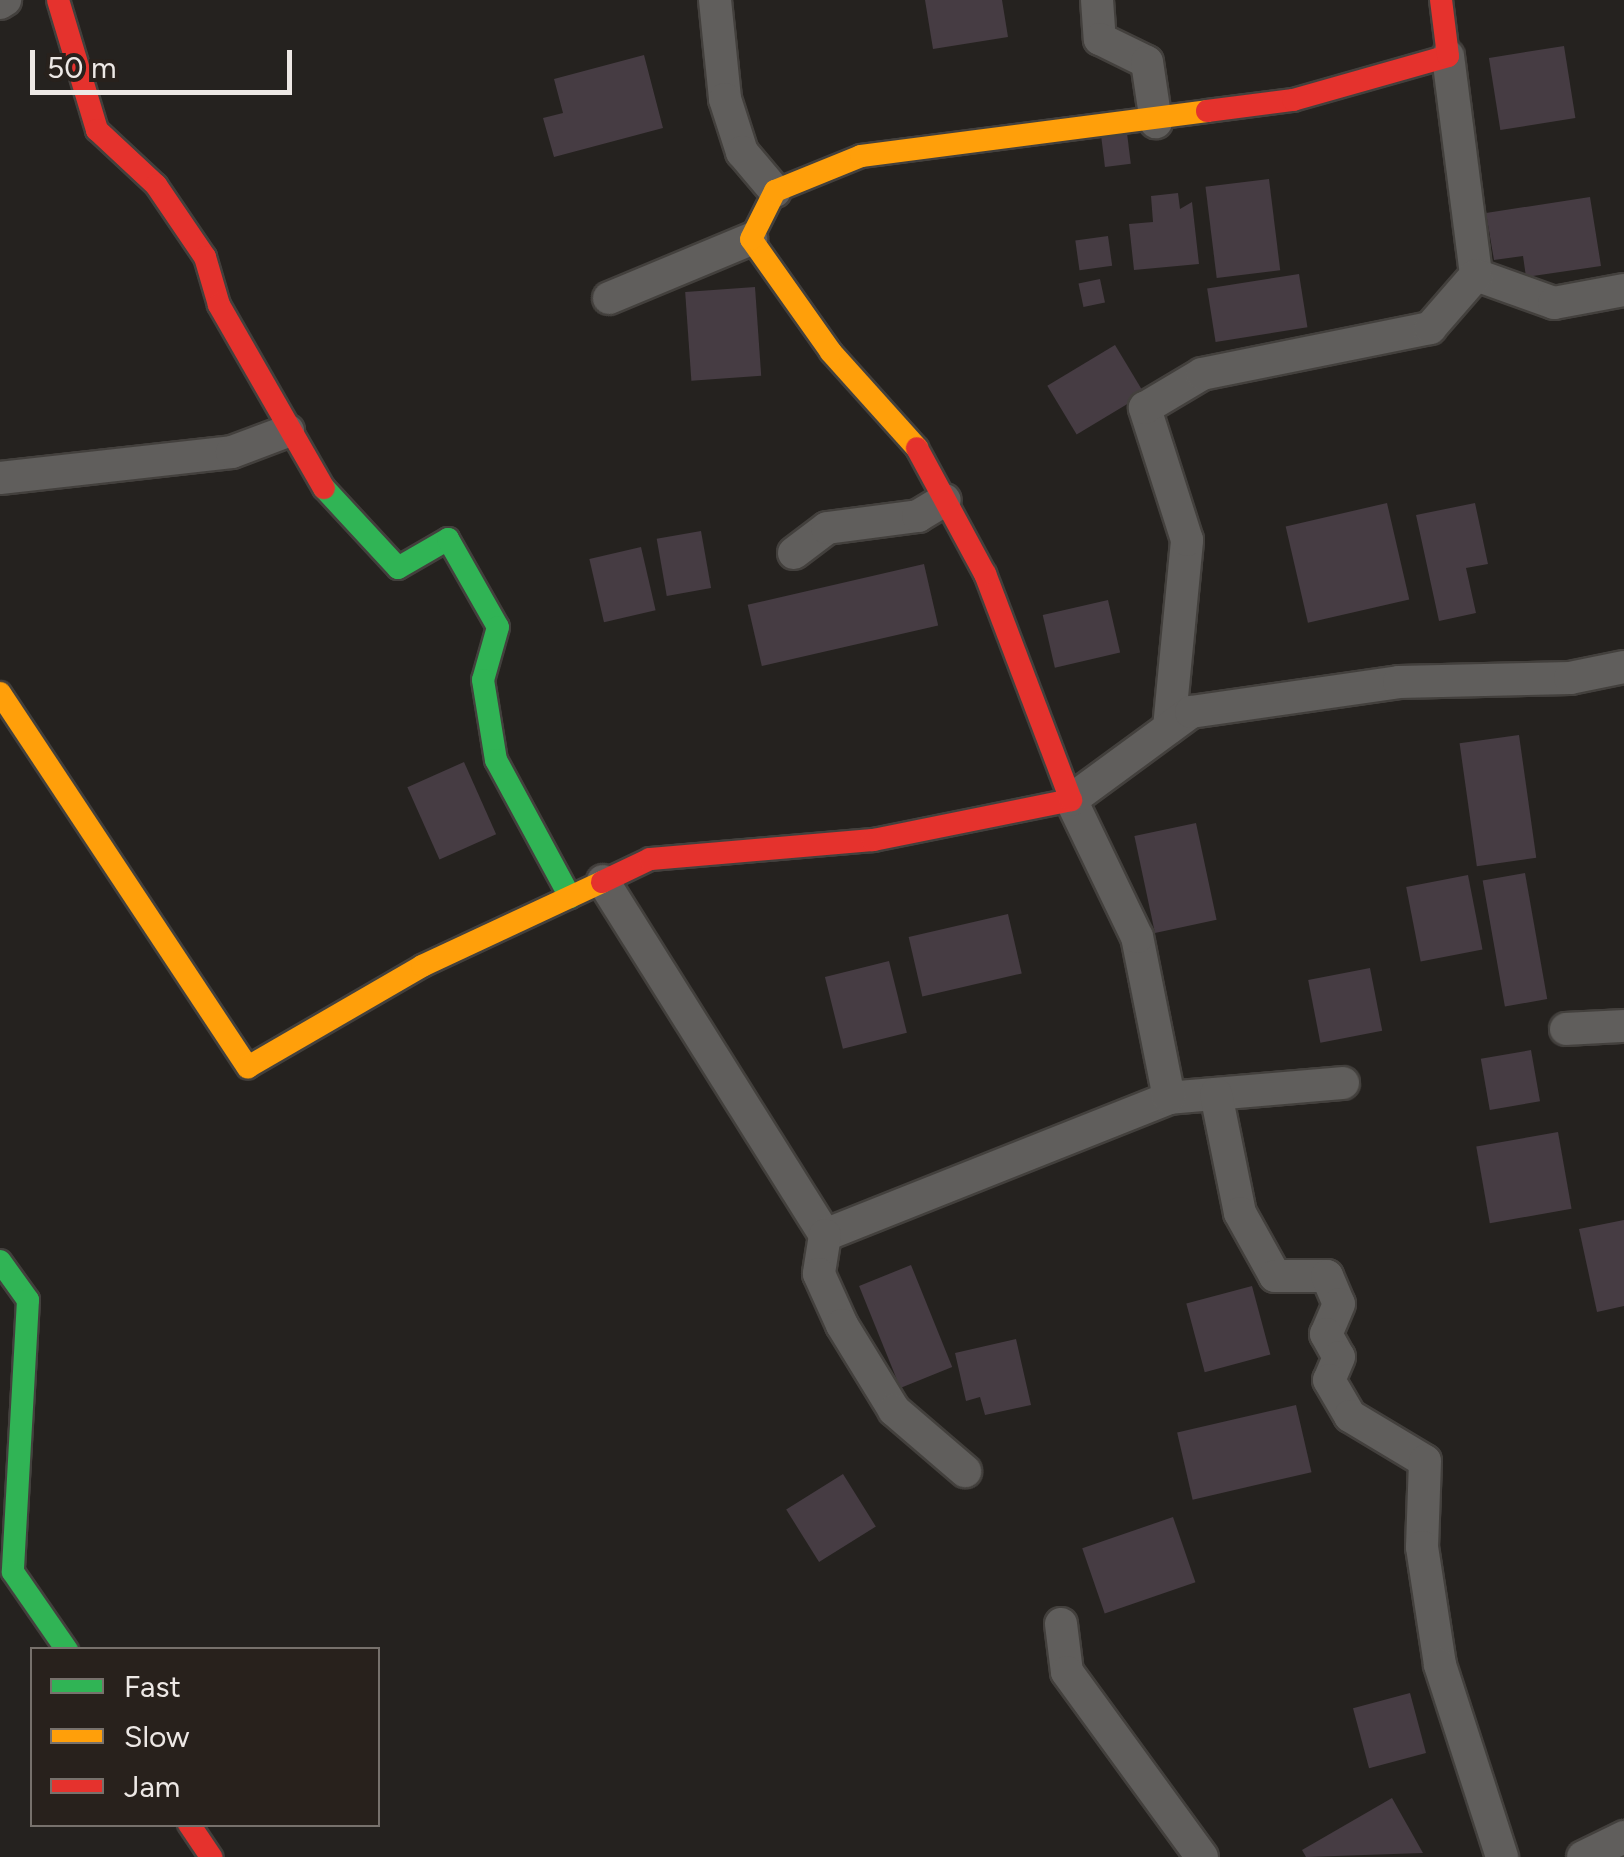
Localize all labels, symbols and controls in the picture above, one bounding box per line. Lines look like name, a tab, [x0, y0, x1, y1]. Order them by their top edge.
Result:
scale bar	[35, 30, 298, 92]
text: 50 m	[47, 49, 116, 86]
legend	[30, 1647, 380, 1827]
text: Fast	[124, 1668, 181, 1705]
text: Slow	[124, 1718, 190, 1755]
text: Jam	[124, 1768, 180, 1805]

